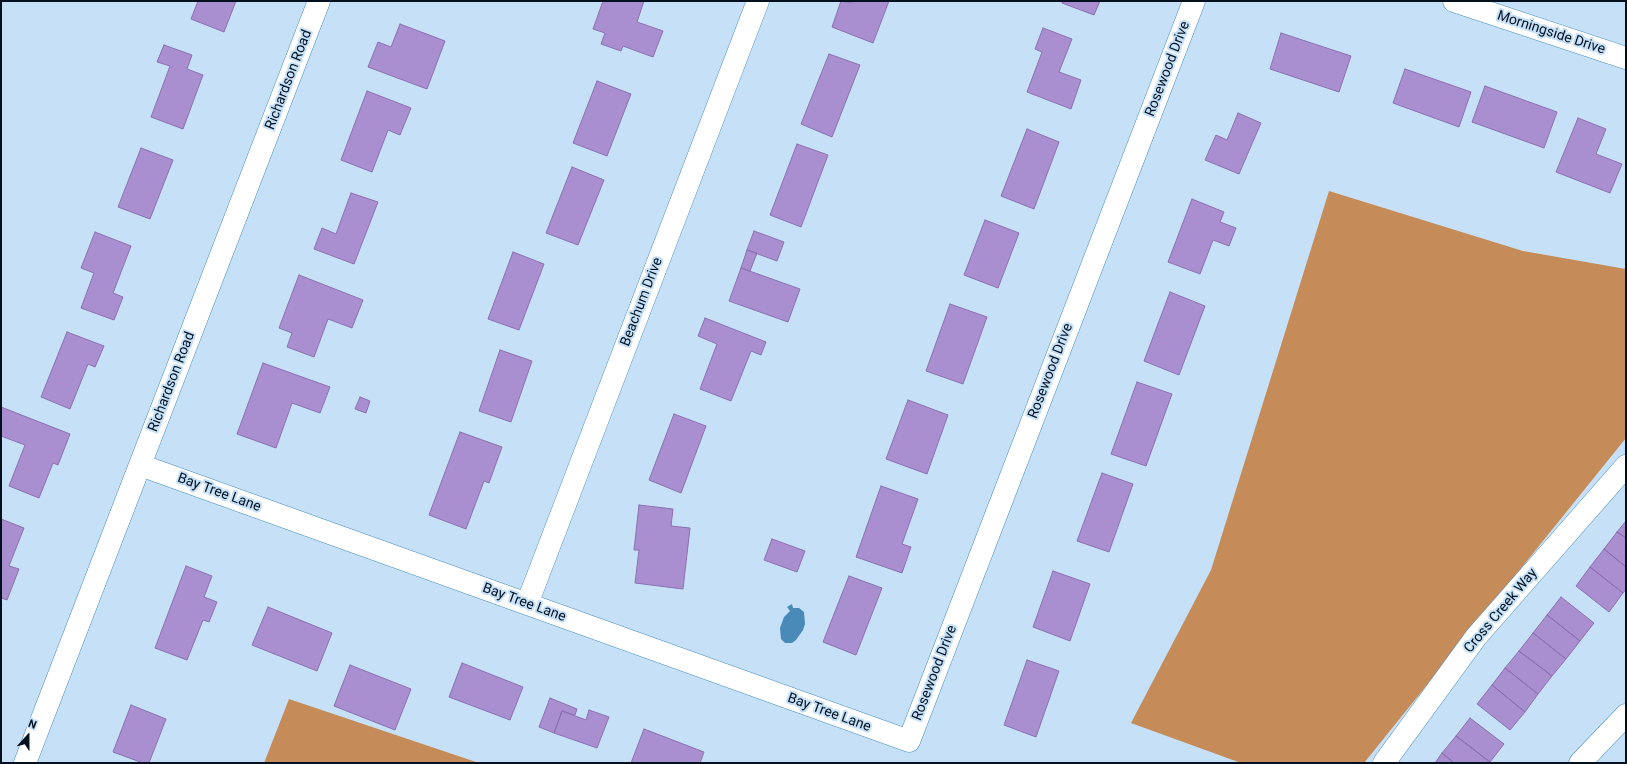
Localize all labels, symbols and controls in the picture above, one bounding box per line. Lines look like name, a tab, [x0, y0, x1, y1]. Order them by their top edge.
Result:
street label: Morningside Drive	[1495, 8, 1607, 58]
street label: Rosewood Drive	[1142, 19, 1194, 119]
street label: Richardson Road	[262, 28, 316, 132]
street label: Beachum Drive	[617, 255, 667, 349]
street label: Rosewood Drive	[1025, 321, 1077, 421]
street label: Richardson Road	[145, 330, 199, 434]
street label: Bay Tree Lane	[175, 470, 263, 516]
street label: Cross Creek Way	[1461, 565, 1541, 657]
street label: Bay Tree Lane	[480, 580, 568, 626]
street label: Rosewood Drive	[909, 623, 961, 723]
street label: Bay Tree Lane	[785, 690, 873, 736]
north arrow	[8, 716, 48, 756]
text: N	[27, 717, 38, 732]

